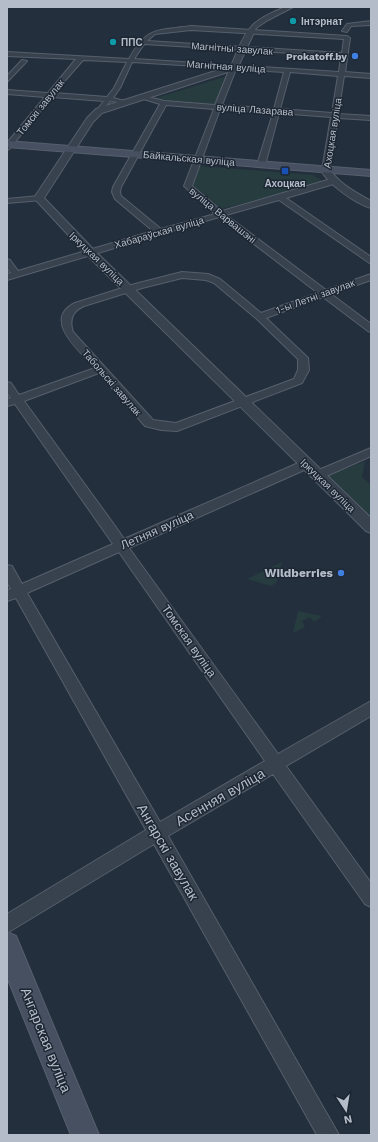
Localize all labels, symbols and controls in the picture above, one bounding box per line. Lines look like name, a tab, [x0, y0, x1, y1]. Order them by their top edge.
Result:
marker: Інтэрнат	[288, 16, 298, 26]
place label: Інтэрнат	[301, 16, 343, 27]
marker: ППС	[108, 37, 118, 47]
place label: ППС	[121, 37, 143, 48]
street label: Магнітны завулак	[191, 40, 274, 57]
place label: Prokatoff.by	[286, 51, 347, 62]
marker: Prokatoff.by	[350, 51, 360, 61]
street label: Магнітная вуліца	[186, 58, 266, 75]
street label: Томскі завулак	[15, 77, 67, 137]
street label: Ахоцкая вуліца	[322, 97, 344, 169]
street label: вуліца Лазарава	[216, 101, 294, 118]
street label: Байкальская вуліца	[143, 149, 236, 168]
marker: Ахоцкая	[280, 166, 290, 176]
place label: Ахоцкая	[264, 178, 306, 189]
street label: вуліца Варвашэні	[187, 185, 258, 245]
street label: Хабараўская вуліца	[113, 214, 206, 251]
street label: Іркуцкая вуліца	[67, 229, 127, 288]
street label: 1-ы Летні завулак	[274, 277, 357, 316]
street label: Табольскі завулак	[80, 347, 144, 418]
street label: Іркуцкая вуліца	[298, 456, 358, 515]
street label: Летняя вуліца	[118, 508, 196, 552]
place label: Wildberries	[264, 566, 334, 580]
marker: Wildberries	[336, 568, 346, 578]
street label: Томская вуліца	[159, 602, 219, 680]
street label: Асенняя вуліца	[173, 765, 268, 829]
street label: Ангарскі завулак	[134, 801, 203, 904]
street label: Ангарская вуліца	[18, 985, 74, 1095]
north arrow	[326, 1090, 366, 1130]
text: N	[343, 1112, 353, 1126]

